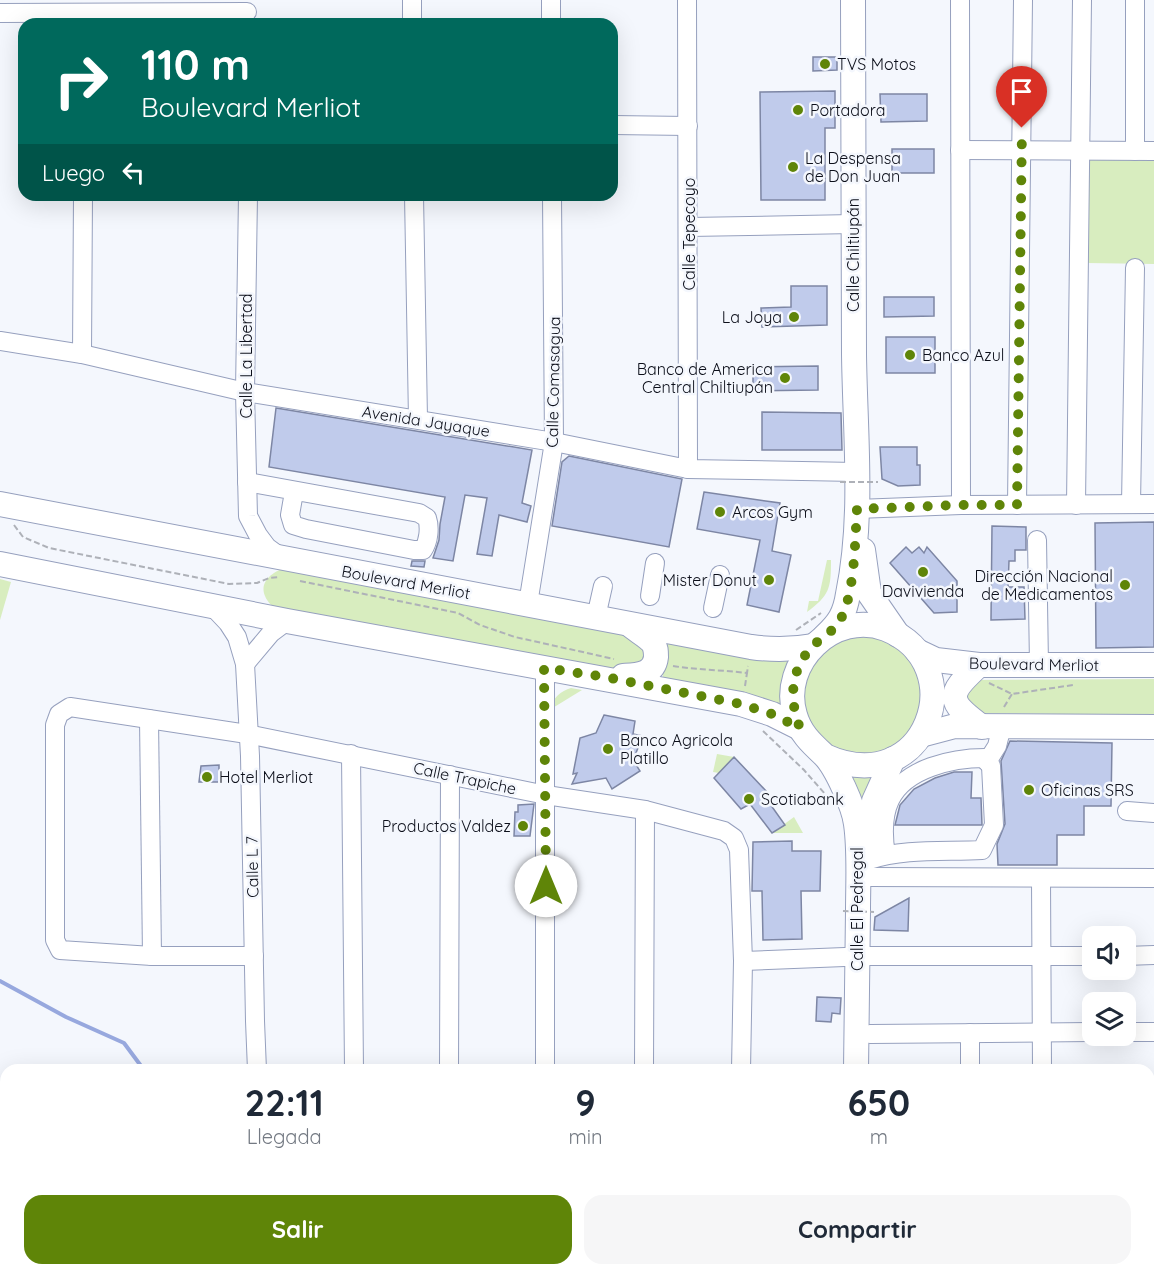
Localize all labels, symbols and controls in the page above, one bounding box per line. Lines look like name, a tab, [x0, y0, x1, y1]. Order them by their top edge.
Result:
text: 110 m	[141, 38, 250, 91]
icon: right	[42, 42, 120, 120]
place label: TVS Motos	[837, 54, 916, 74]
marker: TVS Motos	[818, 57, 832, 71]
pin	[996, 66, 1047, 128]
icon: arrive	[1005, 75, 1038, 108]
text: Boulevard Merliot	[141, 90, 361, 124]
place label: Portadora	[810, 100, 885, 120]
marker: Portadora	[791, 103, 805, 117]
place label: La Despensa de Don Juan	[805, 148, 901, 186]
icon: left	[117, 156, 150, 189]
text: Luego	[42, 159, 105, 187]
marker: La Despensa de Don Juan	[786, 160, 800, 174]
street label: Calle Tepecoyo	[679, 178, 699, 290]
street label: Calle Chiltiupán	[843, 198, 863, 312]
street label: Calle La Libertad	[236, 294, 256, 418]
place label: La Joya	[722, 307, 782, 327]
marker: La Joya	[787, 310, 801, 324]
street label: Calle Comasagua	[542, 316, 564, 448]
place label: Banco Azul	[922, 345, 1004, 365]
marker: Banco Azul	[903, 348, 917, 362]
place label: Banco de America Central Chiltiupán	[637, 359, 773, 397]
marker: Banco de America Central Chiltiupán	[778, 371, 792, 385]
street label: Avenida Jayaque	[361, 401, 491, 441]
place label: Arcos Gym	[732, 502, 813, 522]
marker: Arcos Gym	[713, 505, 727, 519]
street label: Boulevard Merliot	[340, 561, 472, 603]
marker: Davivienda	[916, 565, 930, 579]
place label: Dirección Nacional de Medicamentos	[975, 566, 1113, 604]
place label: Mister Donut	[663, 570, 757, 590]
marker: Mister Donut	[762, 573, 776, 587]
marker: Dirección Nacional de Medicamentos	[1118, 578, 1132, 592]
place label: Davivienda	[882, 581, 964, 601]
street label: Boulevard Merliot	[969, 653, 1099, 675]
place label: Banco Agricola Platillo	[620, 730, 733, 768]
marker: Banco Agricola Platillo	[601, 742, 615, 756]
street label: Calle Trapiche	[412, 757, 518, 799]
place label: Hotel Merliot	[219, 767, 313, 787]
marker: Hotel Merliot	[200, 770, 214, 784]
place label: Oficinas SRS	[1041, 780, 1134, 800]
marker: Oficinas SRS	[1022, 783, 1036, 797]
place label: Scotiabank	[761, 789, 844, 809]
marker: Scotiabank	[742, 792, 756, 806]
place label: Productos Valdez	[382, 816, 511, 836]
marker: Productos Valdez	[516, 819, 530, 833]
street label: Calle L 7	[241, 836, 263, 898]
street label: Calle El Pedregal	[847, 847, 867, 971]
position arrow	[514, 854, 578, 918]
map controls	[1082, 926, 1136, 1046]
button: sound	[1082, 926, 1136, 980]
button: layers	[1082, 992, 1136, 1046]
text: 22:11	[245, 1080, 324, 1125]
text: 9	[575, 1080, 596, 1125]
text: 650	[847, 1080, 910, 1125]
text: Llegada	[247, 1124, 322, 1149]
text: min	[568, 1124, 603, 1149]
text: m	[870, 1124, 888, 1149]
button: Salir	[24, 1195, 572, 1264]
button: Compartir	[584, 1195, 1131, 1264]

